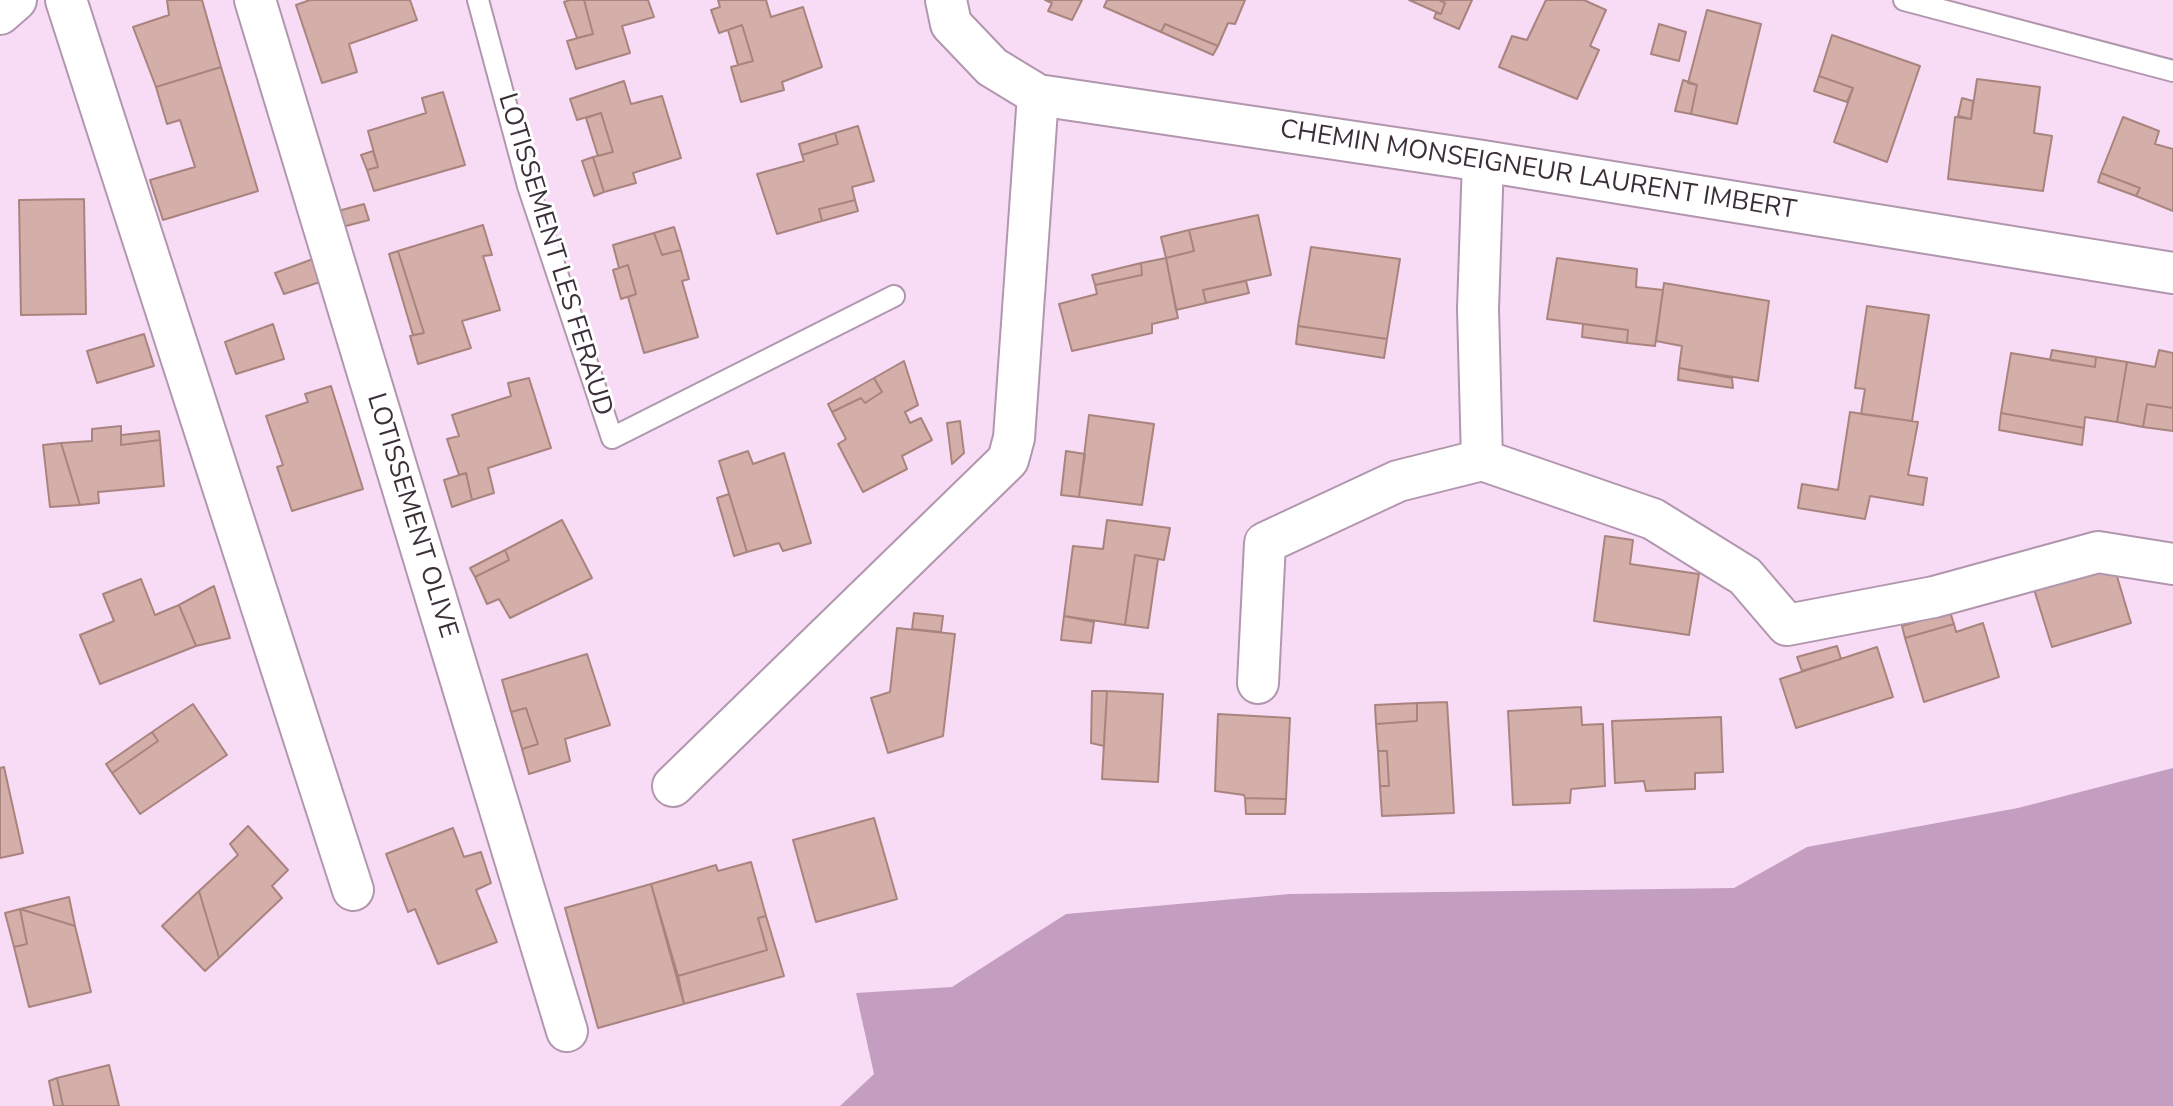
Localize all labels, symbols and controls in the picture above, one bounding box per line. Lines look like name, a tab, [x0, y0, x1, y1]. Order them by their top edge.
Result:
street label: LOTISSEMENT LES FERAUD	[490, 90, 618, 420]
street label: CHEMIN MONSEIGNEUR LAURENT IMBERT	[1278, 115, 1798, 227]
street label: LOTISSEMENT OLIVE	[359, 390, 463, 642]

